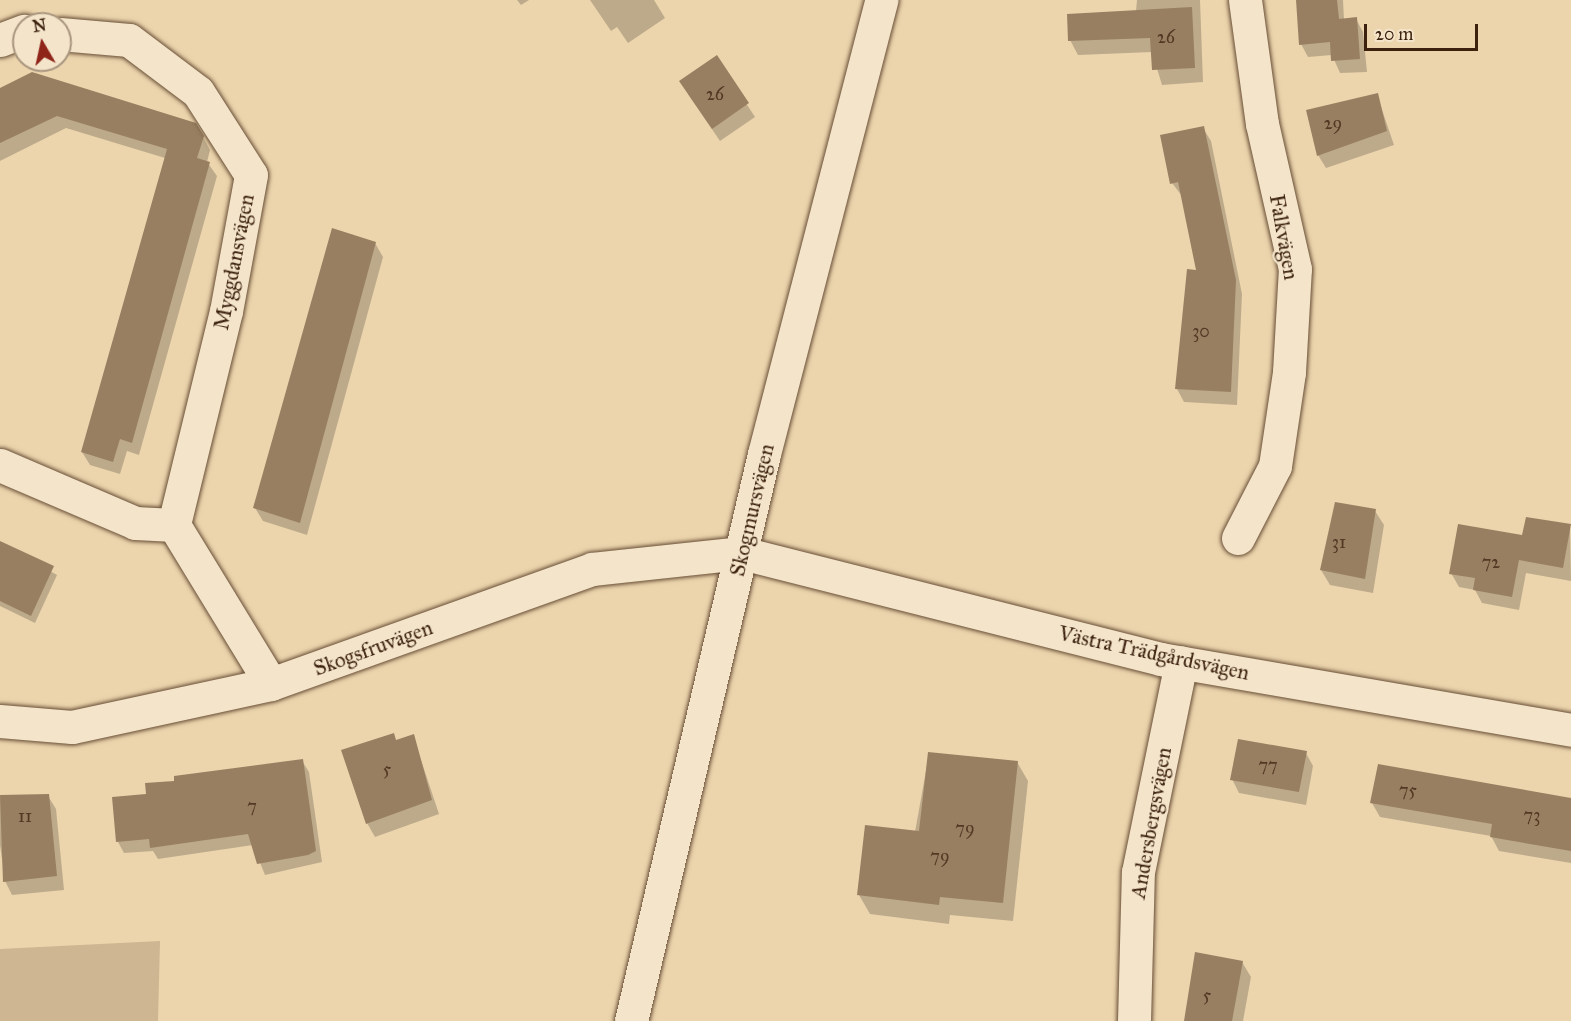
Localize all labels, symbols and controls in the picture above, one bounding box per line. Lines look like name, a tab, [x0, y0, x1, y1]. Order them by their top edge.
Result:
north arrow	[12, 12, 72, 72]
scale bar	[1367, 12, 1481, 50]
text: N	[31, 15, 48, 36]
text: 20 m	[1375, 23, 1413, 45]
house number: 26	[1157, 26, 1175, 48]
house number: 26	[706, 83, 724, 105]
house number: 29	[1324, 112, 1342, 134]
street label: Myggdansvägen	[208, 192, 260, 332]
street label: Falkvägen	[1264, 192, 1304, 282]
house number: 30	[1192, 320, 1210, 342]
street label: Skogmursvägen	[725, 441, 779, 579]
house number: 31	[1332, 531, 1346, 553]
house number: 72	[1482, 551, 1500, 573]
street label: Skogsfruvägen	[310, 615, 436, 681]
street label: Västra Trädgårdsvägen	[1056, 620, 1252, 686]
street label: Andersbergsvägen	[1125, 745, 1177, 901]
house number: 77	[1258, 754, 1278, 776]
house number: 5	[383, 758, 391, 780]
house number: 75	[1399, 779, 1417, 801]
house number: 7	[247, 795, 257, 817]
house number: 73	[1524, 804, 1540, 826]
house number: 11	[18, 805, 32, 827]
house number: 79	[955, 817, 975, 839]
house number: 79	[930, 845, 950, 867]
house number: 5	[1203, 984, 1211, 1006]

